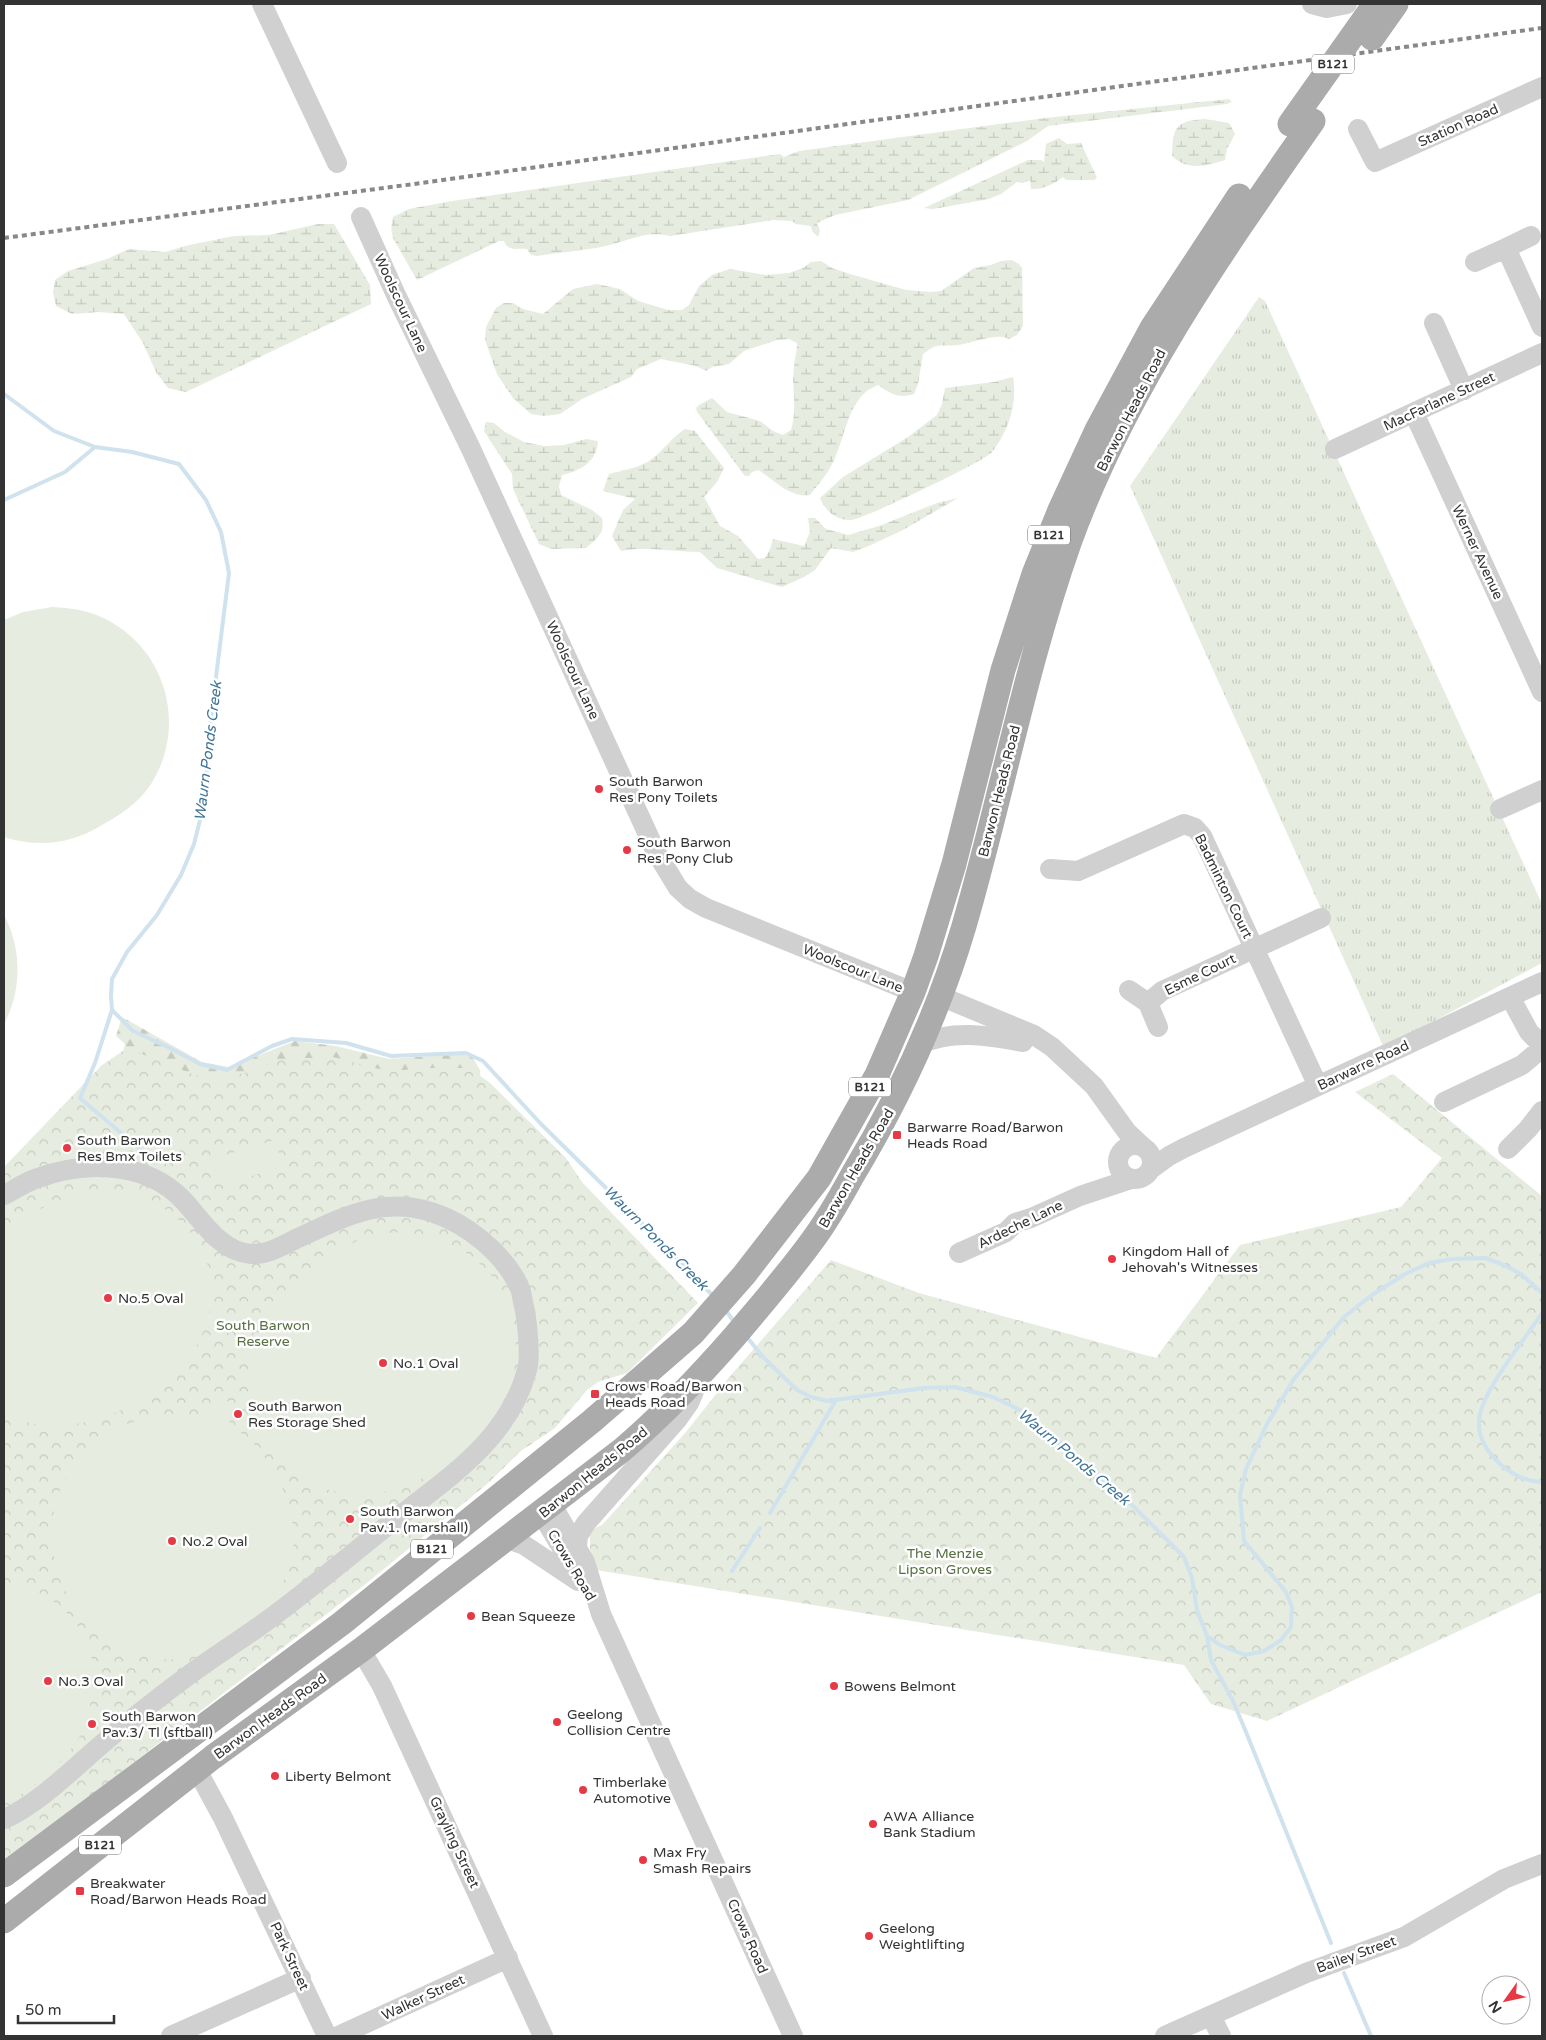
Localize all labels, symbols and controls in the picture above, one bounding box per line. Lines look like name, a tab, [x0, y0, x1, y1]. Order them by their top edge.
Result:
road number: B121	[1312, 54, 1354, 74]
street label: Station Road	[1415, 100, 1501, 151]
street label: Woolscour Lane	[370, 251, 431, 355]
street label: Barwon Heads Road	[1093, 346, 1170, 474]
street label: MacFarlane Street	[1381, 368, 1498, 435]
street label: Werner Avenue	[1448, 502, 1507, 602]
road number: B121	[1028, 526, 1070, 544]
street label: Woolscour Lane	[542, 618, 603, 722]
water label: Waurn Ponds Creek	[191, 678, 226, 822]
street label: Barwon Heads Road	[975, 723, 1024, 859]
place label: South Barwon Res Pony Toilets	[609, 773, 718, 806]
marker: South Barwon Res Pony Toilets	[593, 783, 605, 795]
street label: Badminton Court	[1191, 831, 1257, 942]
place label: South Barwon Res Pony Club	[637, 834, 733, 867]
marker: South Barwon Res Pony Club	[621, 844, 633, 856]
street label: Woolscour Lane	[800, 941, 905, 996]
street label: Esme Court	[1162, 950, 1239, 999]
street label: Barwarre Road	[1315, 1037, 1412, 1094]
road number: B121	[849, 1078, 891, 1096]
street label: Barwon Heads Road	[815, 1105, 898, 1231]
place label: Barwarre Road/Barwon Heads Road	[907, 1119, 1063, 1152]
marker: Barwarre Road/Barwon Heads Road	[891, 1129, 903, 1141]
place label: South Barwon Res Bmx Toilets	[77, 1132, 182, 1165]
marker: South Barwon Res Bmx Toilets	[61, 1142, 73, 1154]
water label: Waurn Ponds Creek	[600, 1182, 713, 1295]
street label: Ardeche Lane	[975, 1197, 1065, 1252]
place label: Kingdom Hall of Jehovah's Witnesses	[1122, 1243, 1258, 1276]
marker: Kingdom Hall of Jehovah's Witnesses	[1106, 1253, 1118, 1265]
place label: No.5 Oval	[118, 1290, 184, 1307]
marker: No.5 Oval	[102, 1292, 114, 1304]
park label: South Barwon Reserve	[216, 1317, 310, 1350]
place label: No.1 Oval	[393, 1355, 459, 1372]
marker: No.1 Oval	[377, 1357, 389, 1369]
place label: Crows Road/Barwon Heads Road	[605, 1378, 742, 1411]
marker: Crows Road/Barwon Heads Road	[589, 1388, 601, 1400]
place label: South Barwon Res Storage Shed	[248, 1398, 366, 1431]
water label: Waurn Ponds Creek	[1014, 1405, 1135, 1510]
marker: South Barwon Res Storage Shed	[232, 1408, 244, 1420]
street label: Barwon Heads Road	[535, 1423, 651, 1522]
place label: South Barwon Pav.1. (marshall)	[360, 1503, 468, 1536]
marker: South Barwon Pav.1. (marshall)	[344, 1513, 356, 1525]
street label: Crows Road	[544, 1527, 599, 1604]
place label: No.2 Oval	[182, 1533, 248, 1550]
marker: No.2 Oval	[166, 1535, 178, 1547]
road number: B121	[411, 1540, 453, 1558]
park label: The Menzie Lipson Groves	[898, 1545, 992, 1578]
place label: Bean Squeeze	[481, 1608, 575, 1625]
marker: Bean Squeeze	[465, 1610, 477, 1622]
street label: Barwon Heads Road	[211, 1670, 330, 1763]
place label: No.3 Oval	[58, 1673, 124, 1690]
marker: No.3 Oval	[42, 1675, 54, 1687]
place label: Bowens Belmont	[844, 1678, 957, 1695]
marker: Bowens Belmont	[828, 1680, 840, 1692]
place label: Geelong Collision Centre	[567, 1706, 671, 1739]
place label: South Barwon Pav.3/ Tl (sftball)	[102, 1708, 213, 1741]
marker: Geelong Collision Centre	[551, 1716, 563, 1728]
marker: South Barwon Pav.3/ Tl (sftball)	[86, 1718, 98, 1730]
place label: Liberty Belmont	[285, 1768, 392, 1785]
marker: Liberty Belmont	[269, 1770, 281, 1782]
place label: Timberlake Automotive	[593, 1774, 671, 1807]
marker: Timberlake Automotive	[577, 1784, 589, 1796]
street label: Grayling Street	[426, 1794, 483, 1891]
place label: AWA Alliance Bank Stadium	[883, 1808, 976, 1841]
marker: AWA Alliance Bank Stadium	[867, 1818, 879, 1830]
road number: B121	[79, 1836, 121, 1854]
place label: Max Fry Smash Repairs	[653, 1844, 752, 1877]
marker: Max Fry Smash Repairs	[637, 1854, 649, 1866]
place label: Breakwater Road/Barwon Heads Road	[90, 1875, 267, 1908]
marker: Breakwater Road/Barwon Heads Road	[74, 1885, 86, 1897]
street label: Crows Road	[724, 1896, 772, 1976]
street label: Park Street	[266, 1919, 313, 1994]
place label: Geelong Weightlifting	[879, 1920, 965, 1953]
marker: Geelong Weightlifting	[863, 1930, 875, 1942]
street label: Bailey Street	[1314, 1932, 1399, 1977]
street label: Walker Street	[379, 1971, 468, 2024]
north arrow	[1481, 1975, 1531, 2025]
scale bar	[18, 1992, 114, 2024]
text: N	[1485, 1997, 1506, 2016]
text: 50 m	[25, 2001, 62, 2019]

